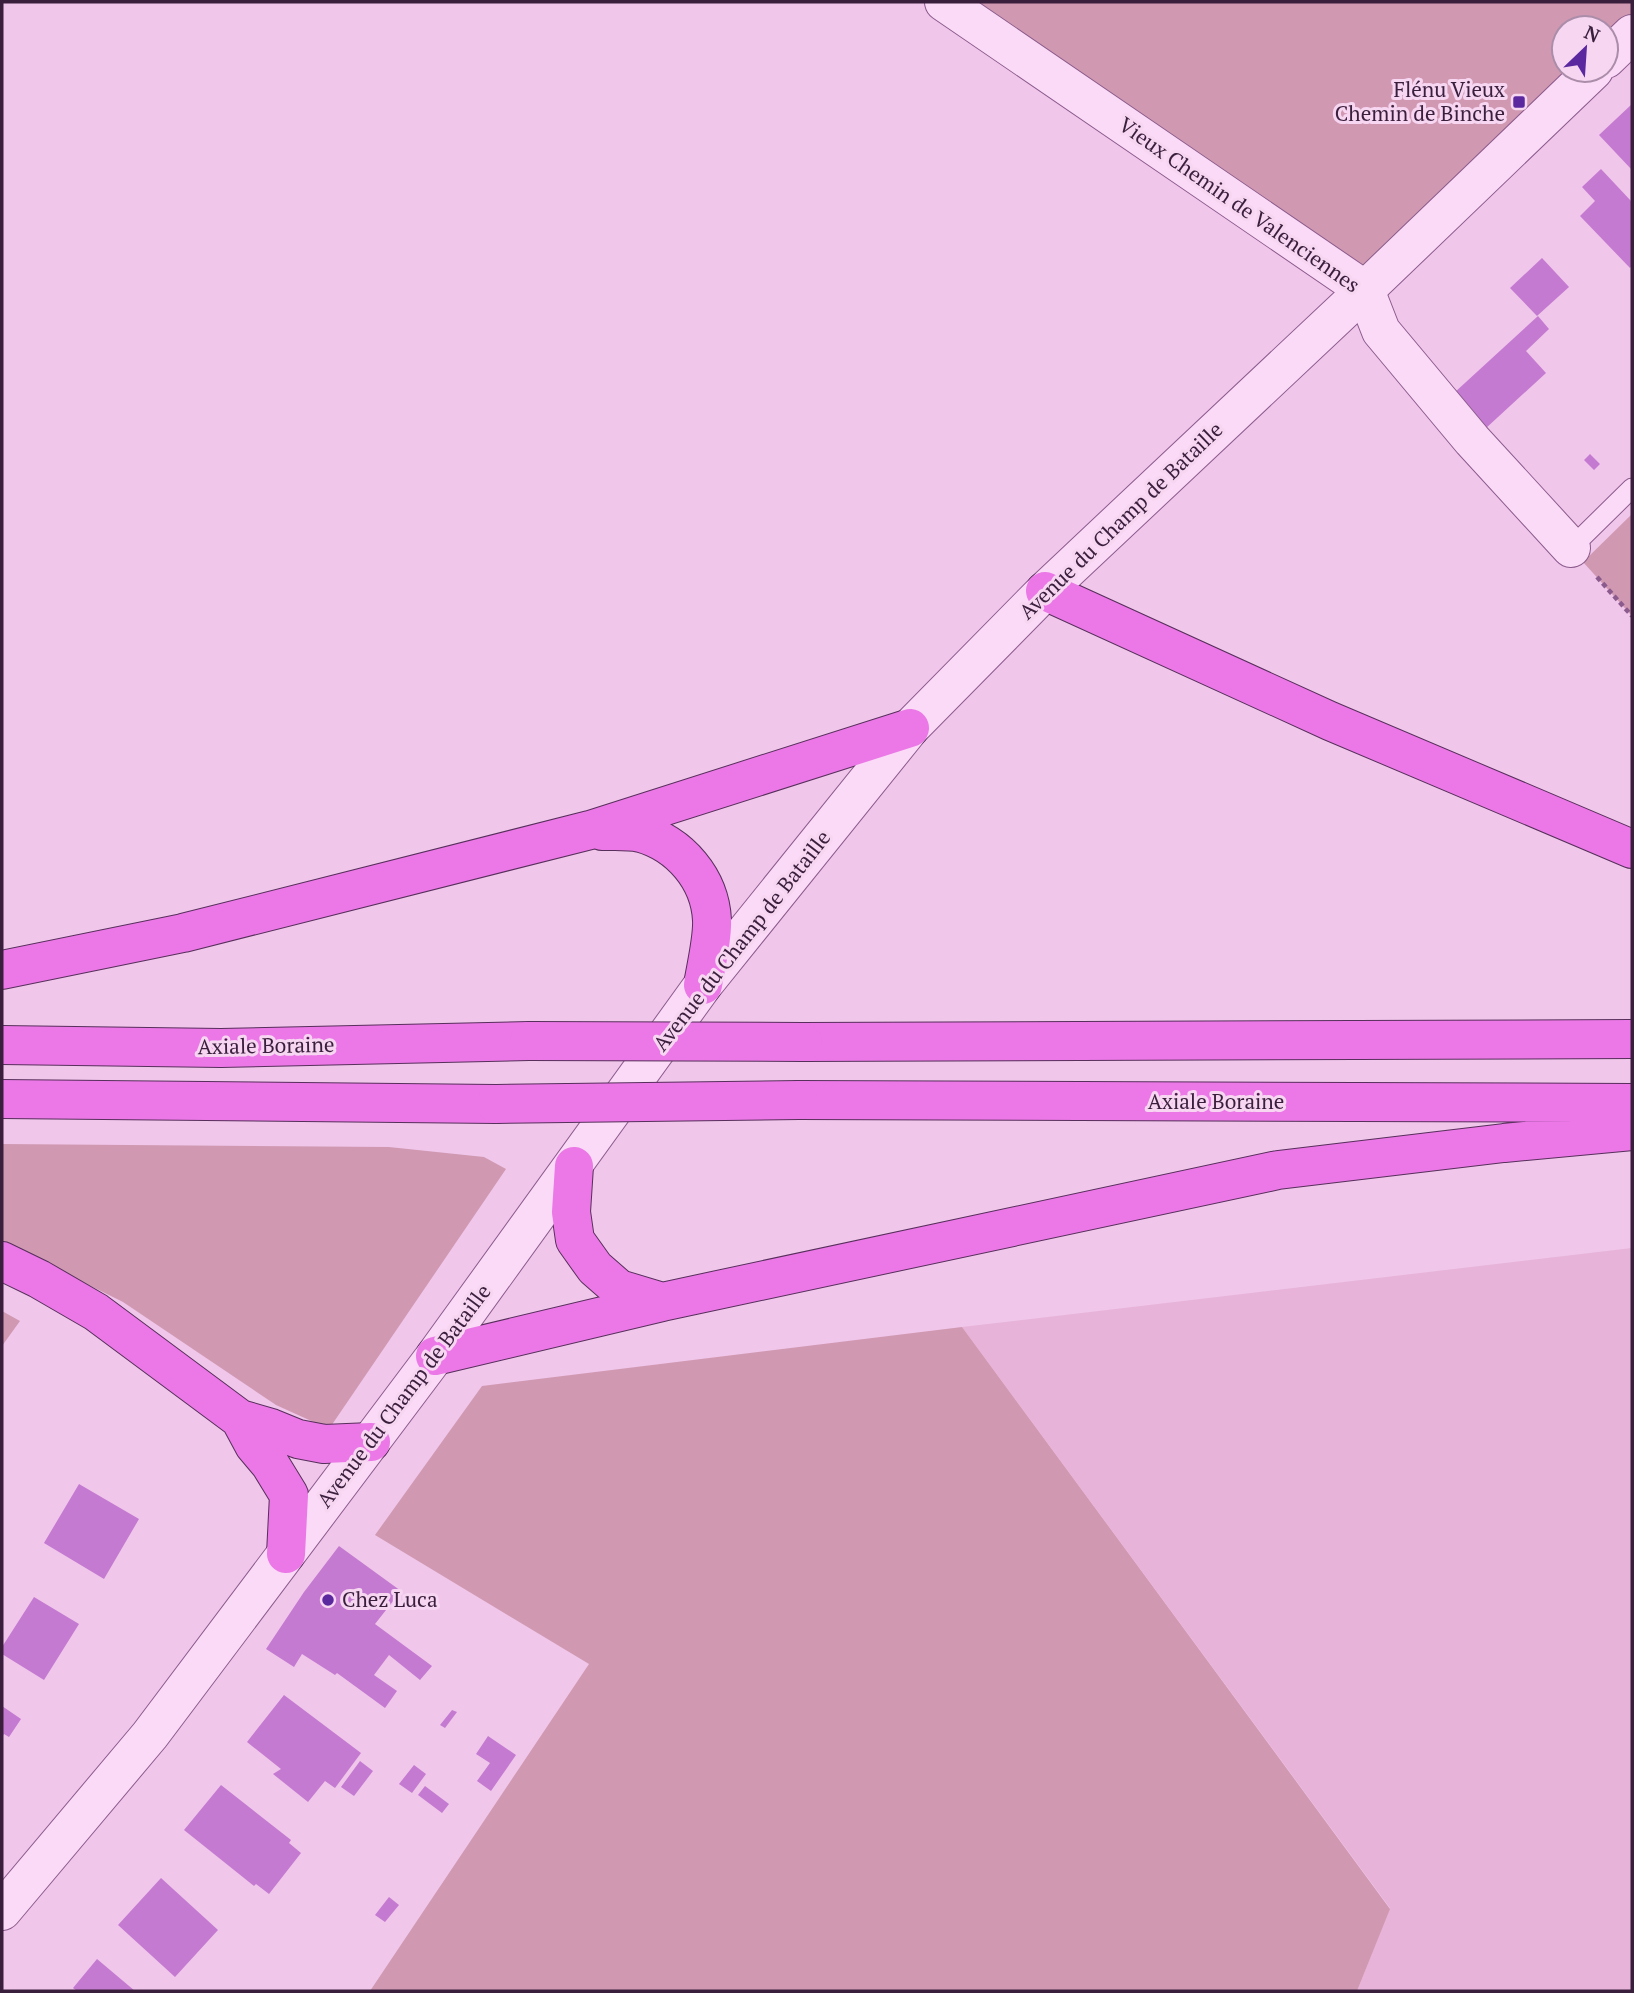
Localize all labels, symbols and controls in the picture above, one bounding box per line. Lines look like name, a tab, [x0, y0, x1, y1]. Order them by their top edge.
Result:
north arrow	[1550, 14, 1620, 84]
text: N	[1581, 19, 1605, 48]
place label: Flénu Vieux Chemin de Binche	[1335, 75, 1505, 127]
marker: Flénu Vieux Chemin de Binche	[1511, 94, 1527, 110]
street label: Vieux Chemin de Valenciennes	[1113, 110, 1366, 298]
street label: Avenue du Champ de Bataille	[1012, 415, 1228, 625]
street label: Avenue du Champ de Bataille	[646, 824, 836, 1057]
street label: Axiale Boraine	[197, 1030, 335, 1060]
street label: Axiale Boraine	[1148, 1087, 1284, 1115]
street label: Avenue du Champ de Bataille	[310, 1278, 497, 1513]
place label: Chez Luca	[342, 1585, 438, 1613]
marker: Chez Luca	[320, 1592, 336, 1608]

